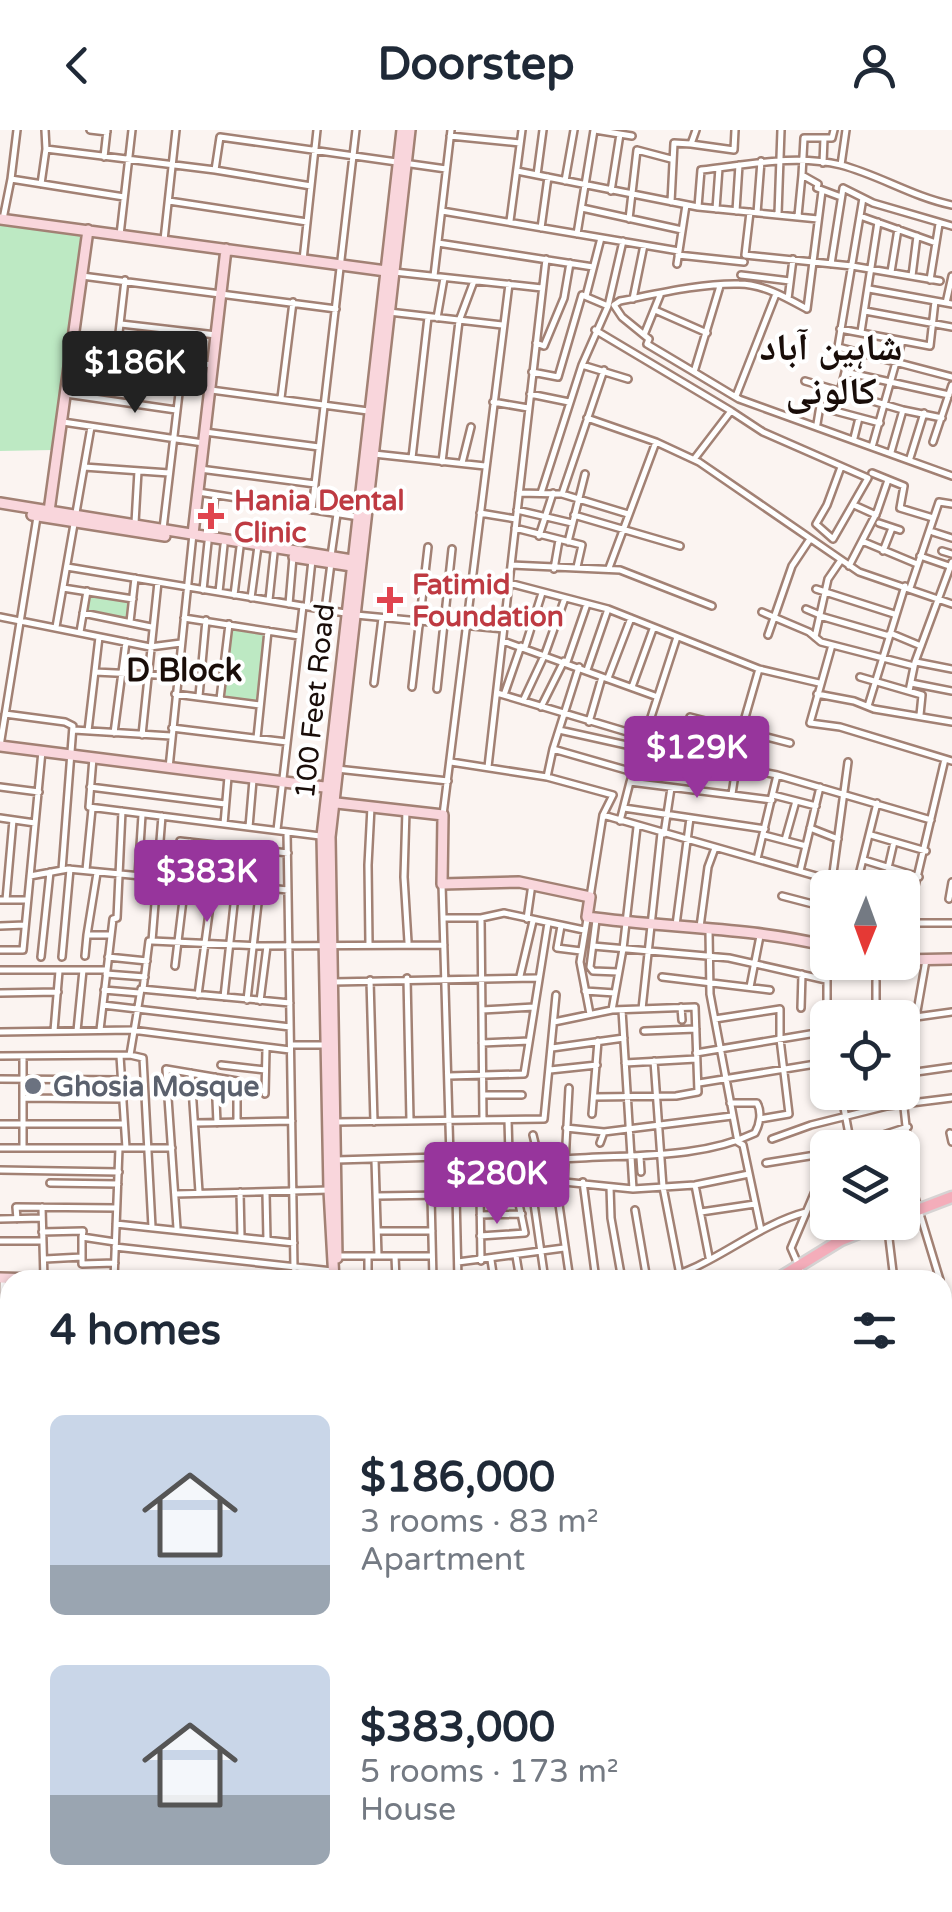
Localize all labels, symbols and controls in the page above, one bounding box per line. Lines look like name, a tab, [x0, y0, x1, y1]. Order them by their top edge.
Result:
icon: back	[50, 38, 105, 93]
text: Doorstep	[377, 38, 575, 92]
icon: person	[847, 38, 902, 93]
district label: شاہین آباد کالونی	[759, 325, 903, 415]
pin: $186K	[65, 331, 205, 416]
text: $186K	[84, 344, 186, 382]
place label: Hania Dental Clinic	[234, 484, 404, 550]
marker: Hania Dental Clinic	[198, 503, 224, 529]
place label: Fatimid Foundation	[412, 568, 564, 634]
marker: Fatimid Foundation	[377, 587, 403, 613]
street label: 100 Feet Road	[288, 602, 342, 800]
district label: D Block	[126, 652, 242, 690]
pin: $129K	[627, 716, 767, 801]
text: $129K	[646, 729, 748, 767]
pin: $383K	[137, 840, 277, 925]
text: $383K	[156, 853, 258, 891]
north arrow	[810, 870, 920, 980]
map controls	[810, 870, 920, 1240]
button: locate	[810, 1000, 920, 1110]
place label: Ghosia Mosque	[53, 1070, 260, 1104]
marker: Ghosia Mosque	[22, 1075, 44, 1097]
button: layers	[810, 1130, 920, 1240]
pin: $280K	[427, 1142, 567, 1227]
text: $280K	[446, 1155, 548, 1193]
icon: filters	[847, 1303, 902, 1358]
text: 4 homes	[50, 1305, 221, 1356]
text: $186,000	[360, 1452, 555, 1503]
icon: home	[130, 1455, 250, 1575]
text: 3 rooms · 83 m²	[360, 1503, 599, 1541]
text: Apartment	[360, 1541, 525, 1579]
text: $383,000	[360, 1702, 555, 1753]
icon: home	[130, 1705, 250, 1825]
text: 5 rooms · 173 m²	[360, 1753, 619, 1791]
text: House	[360, 1791, 456, 1829]

